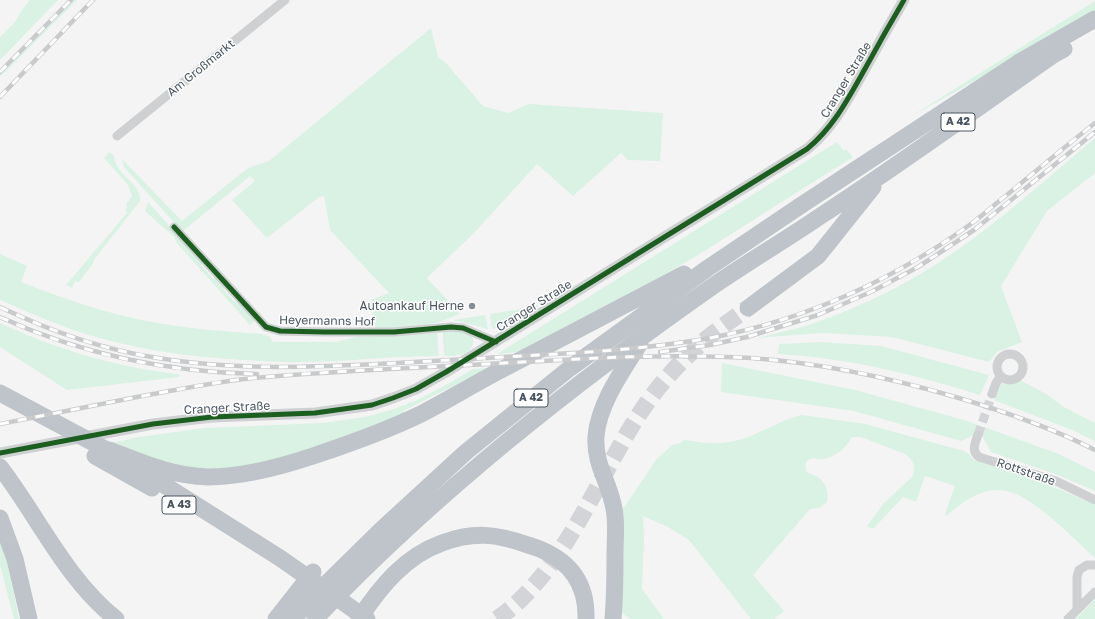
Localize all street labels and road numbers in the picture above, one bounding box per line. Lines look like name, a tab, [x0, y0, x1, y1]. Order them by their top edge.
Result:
street label: Am Großmarkt	[164, 36, 238, 100]
street label: Cranger Straße	[818, 39, 874, 121]
road number: A 42	[941, 113, 975, 131]
street label: Cranger Straße	[494, 277, 574, 335]
street label: Heyermanns Hof	[279, 313, 375, 329]
road number: A 42	[514, 389, 548, 407]
street label: Cranger Straße	[183, 399, 271, 417]
street label: Rottstraße	[995, 455, 1057, 489]
road number: A 43	[162, 496, 196, 514]

